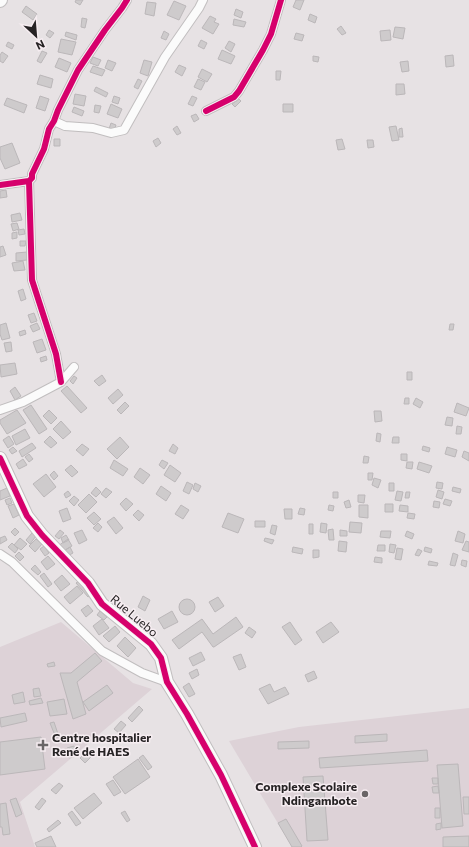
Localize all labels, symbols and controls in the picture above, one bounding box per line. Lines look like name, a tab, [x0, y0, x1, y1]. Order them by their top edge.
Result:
north arrow	[16, 16, 56, 56]
text: N	[34, 38, 47, 53]
street label: Rue Luebo	[108, 591, 161, 639]
place label: Centre hospitalier René de HAES	[52, 730, 151, 758]
marker: Centre hospitalier René de HAES	[37, 739, 49, 751]
place label: Complexe Scolaire Ndingambote	[255, 779, 357, 807]
marker: Complexe Scolaire Ndingambote	[360, 789, 370, 799]

